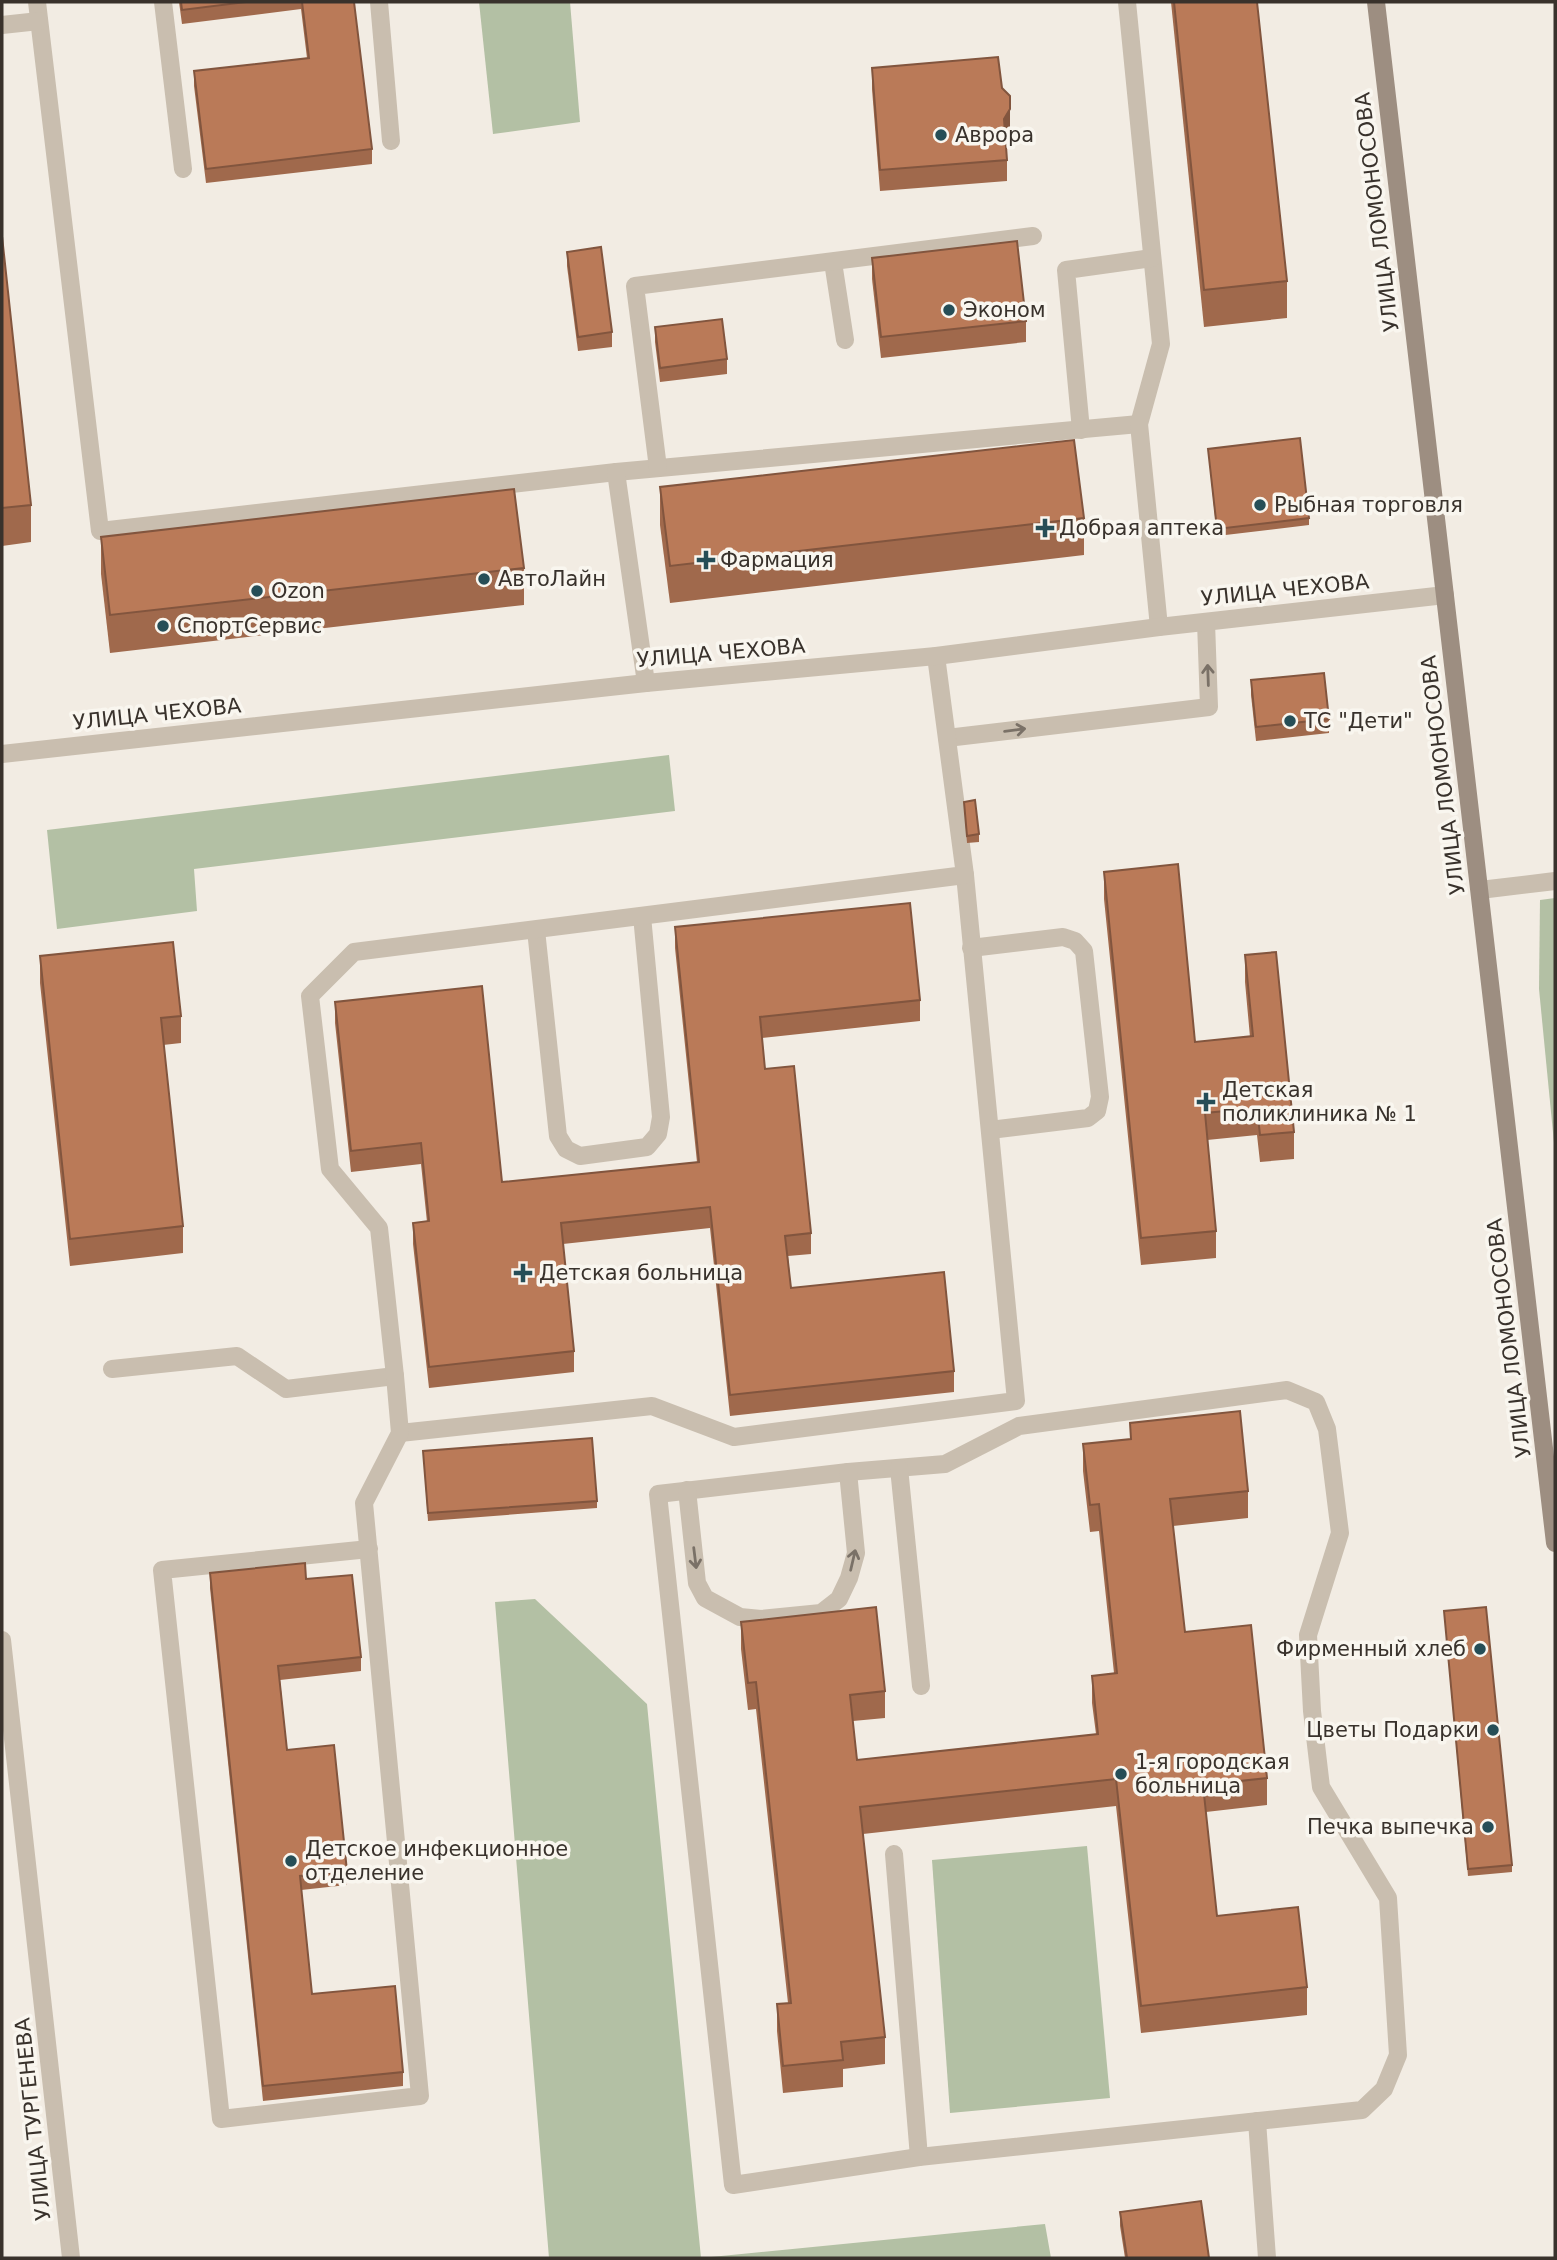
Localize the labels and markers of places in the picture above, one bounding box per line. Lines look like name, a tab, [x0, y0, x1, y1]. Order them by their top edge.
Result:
place label: Аврора	[955, 123, 1034, 147]
marker: Аврора	[933, 127, 949, 143]
place label: Эконом	[963, 298, 1046, 322]
marker: Эконом	[941, 302, 957, 318]
place label: Рыбная торговля	[1274, 493, 1463, 517]
marker: Рыбная торговля	[1252, 497, 1268, 513]
place label: Добрая аптека	[1059, 516, 1224, 540]
marker: Добрая аптека	[1037, 520, 1053, 536]
place label: Фармация	[720, 548, 834, 572]
marker: Фармация	[698, 552, 714, 568]
place label: АвтоЛайн	[498, 567, 606, 591]
marker: АвтоЛайн	[476, 571, 492, 587]
place label: Ozon	[271, 579, 325, 603]
marker: Ozon	[249, 583, 265, 599]
place label: СпортСервис	[177, 614, 322, 638]
marker: СпортСервис	[155, 618, 171, 634]
place label: ТС "Дети"	[1303, 709, 1413, 733]
marker: ТС "Дети"	[1282, 713, 1298, 729]
place label: Детская поликлиника № 1	[1222, 1078, 1417, 1126]
marker: Детская поликлиника № 1	[1196, 1092, 1216, 1112]
place label: Детская больница	[539, 1261, 743, 1285]
marker: Детская больница	[513, 1263, 533, 1283]
place label: Фирменный хлеб	[1276, 1637, 1466, 1661]
marker: Фирменный хлеб	[1472, 1641, 1488, 1657]
place label: Цветы Подарки	[1306, 1718, 1479, 1742]
marker: Цветы Подарки	[1485, 1722, 1501, 1738]
place label: 1-я городская больница	[1135, 1750, 1290, 1798]
marker: 1-я городская больница	[1113, 1766, 1129, 1782]
place label: Печка выпечка	[1307, 1815, 1474, 1839]
marker: Печка выпечка	[1480, 1819, 1496, 1835]
place label: Детское инфекционное отделение	[305, 1837, 568, 1885]
marker: Детское инфекционное отделение	[283, 1853, 299, 1869]

